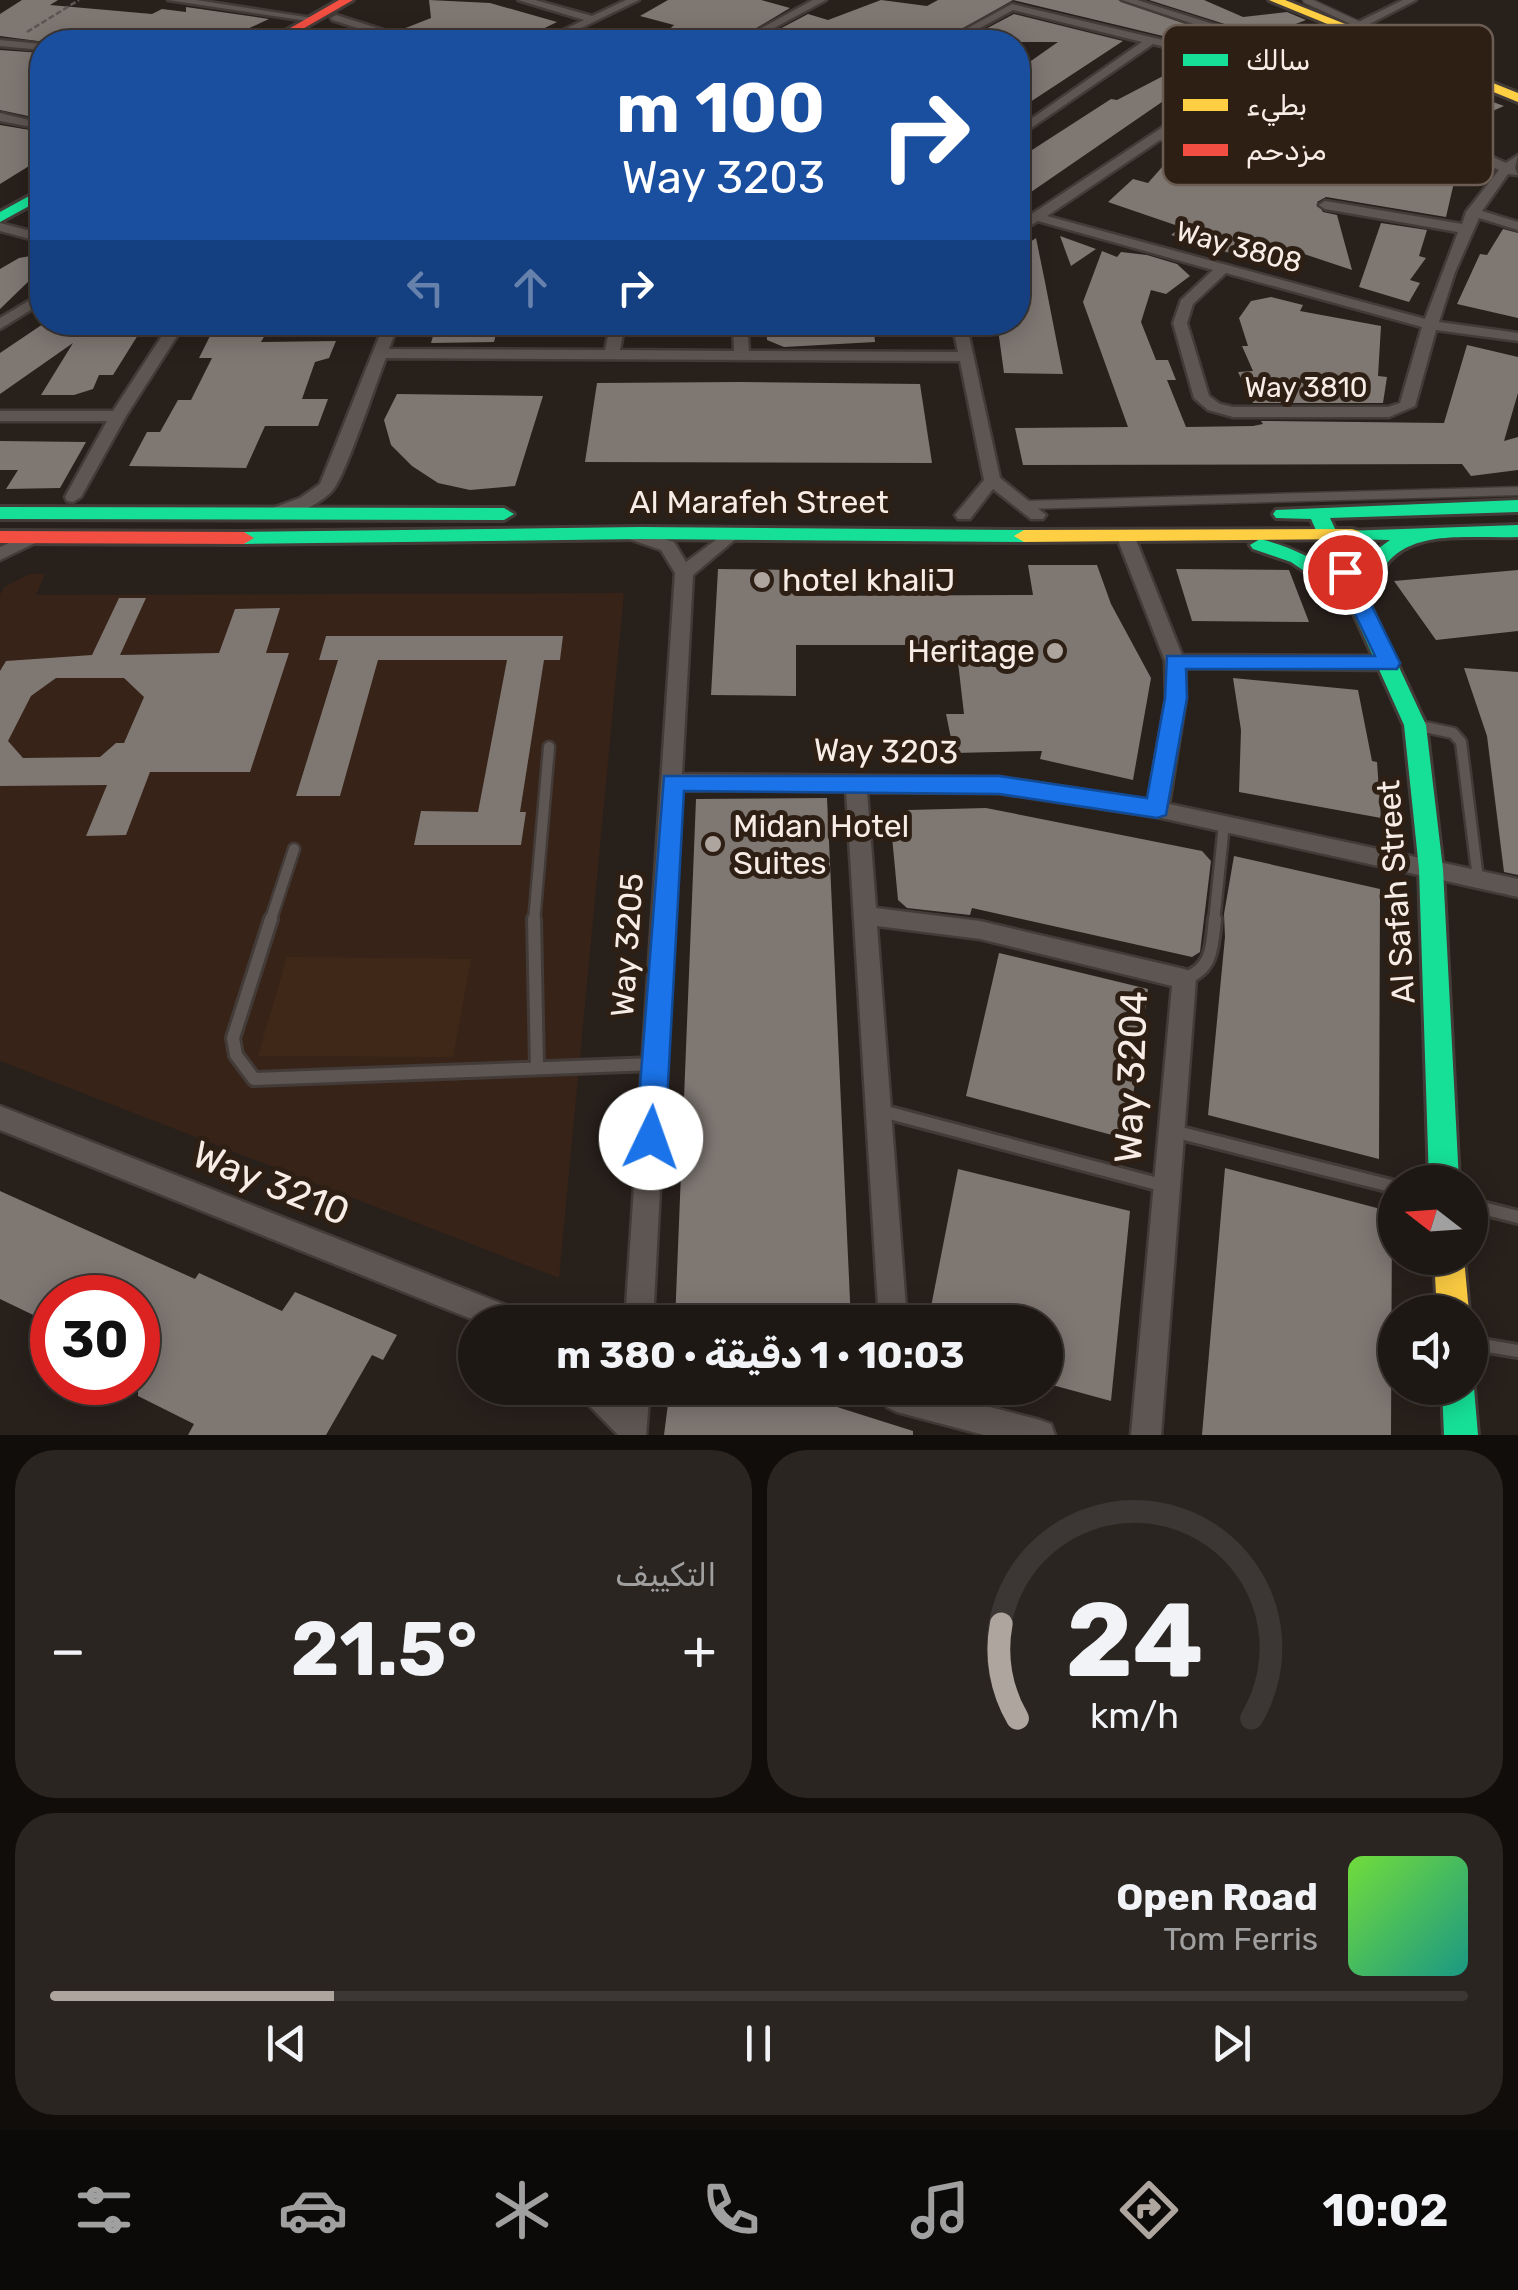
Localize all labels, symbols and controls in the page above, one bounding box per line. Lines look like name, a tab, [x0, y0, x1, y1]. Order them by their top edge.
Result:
legend	[1163, 25, 1493, 185]
text: سالك	[1246, 44, 1310, 77]
text: 100 m	[616, 67, 825, 150]
icon: right	[860, 70, 990, 200]
text: بطيء	[1246, 89, 1307, 127]
text: مزدحم	[1246, 134, 1326, 169]
text: Way 3203	[622, 151, 825, 204]
street label: Way 3808	[1173, 214, 1305, 280]
icon: left	[398, 260, 453, 315]
icon: ahead	[503, 260, 558, 315]
icon: right	[608, 260, 663, 315]
street label: Way 3810	[1245, 371, 1367, 404]
street label: Al Marafeh Street	[629, 483, 889, 521]
pin	[1303, 530, 1388, 615]
icon: arrive	[1318, 545, 1373, 600]
place label: hotel khaliJ	[782, 561, 955, 599]
marker: hotel khaliJ	[751, 569, 773, 591]
place label: Heritage	[907, 632, 1035, 670]
marker: Heritage	[1044, 640, 1066, 662]
street label: Way 3203	[813, 731, 959, 771]
street label: Al Safah Street	[1369, 779, 1423, 1005]
place label: Midan Hotel Suites	[733, 807, 909, 882]
marker: Midan Hotel Suites	[702, 833, 724, 855]
street label: Way 3205	[603, 872, 651, 1018]
street label: Way 3204	[1105, 990, 1157, 1164]
position arrow	[599, 1086, 703, 1190]
street label: Way 3210	[186, 1131, 356, 1235]
north arrow	[1378, 1165, 1488, 1275]
map controls	[1378, 1165, 1488, 1405]
speed limit sign: 30	[30, 1275, 160, 1405]
button: sound	[1378, 1295, 1488, 1405]
text: 10:03 · 1 دقيقة · 380 m	[556, 1332, 965, 1378]
text: التكييف	[615, 1556, 717, 1594]
text: 24	[1066, 1579, 1204, 1702]
text: 21.5°	[291, 1605, 477, 1694]
text: −	[50, 1618, 86, 1683]
text: +	[682, 1618, 717, 1683]
text: km/h	[1090, 1695, 1179, 1737]
text: Open Road	[1116, 1874, 1318, 1920]
text: Tom Ferris	[1163, 1920, 1318, 1958]
icon: previous	[259, 2016, 314, 2071]
icon: pause	[731, 2016, 786, 2071]
icon: next	[1204, 2016, 1259, 2071]
icon: filters	[69, 2175, 139, 2245]
icon: car	[278, 2175, 348, 2245]
icon: climate	[487, 2175, 557, 2245]
icon: phone	[696, 2175, 766, 2245]
icon: music	[905, 2175, 975, 2245]
icon: directions	[1114, 2175, 1184, 2245]
text: 10:02	[1323, 2184, 1449, 2237]

